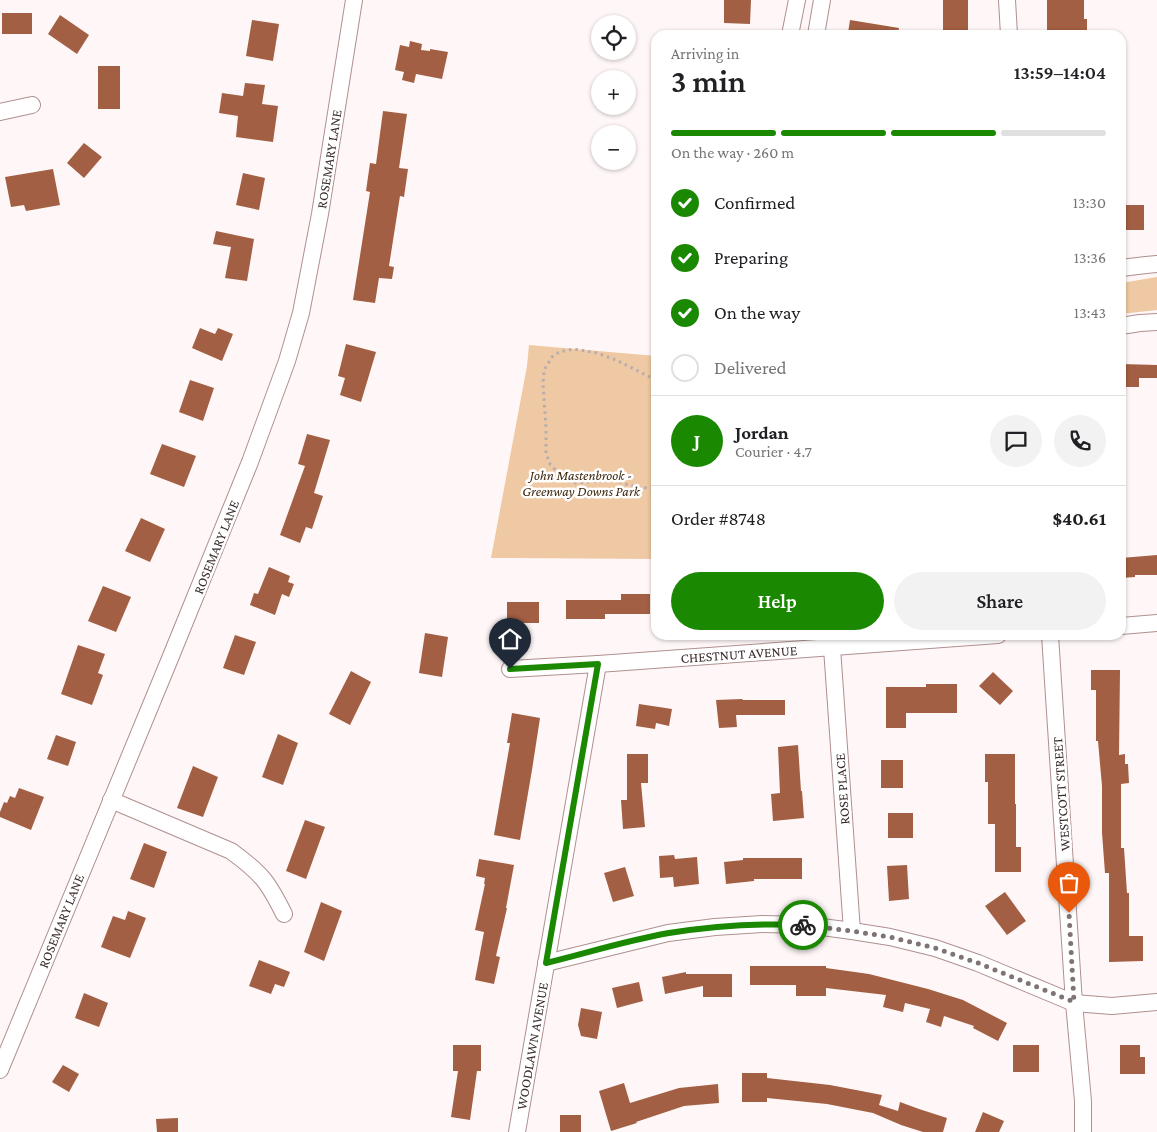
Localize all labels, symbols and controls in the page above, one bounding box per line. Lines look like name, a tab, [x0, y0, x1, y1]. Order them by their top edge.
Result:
map controls	[591, 15, 636, 170]
button: locate	[591, 15, 636, 60]
text: Arriving in	[671, 45, 739, 62]
text: 13:59–14:04	[1014, 62, 1106, 83]
text: 3 min	[671, 63, 746, 99]
button: +	[591, 70, 636, 115]
street label: ROSEMARY LANE	[313, 108, 345, 210]
button: −	[591, 125, 636, 170]
text: On the way · 260 m	[671, 144, 794, 161]
icon: check	[671, 189, 699, 217]
text: Confirmed	[714, 192, 795, 213]
text: 13:30	[1073, 194, 1106, 211]
icon: check	[671, 244, 699, 272]
text: Preparing	[714, 247, 788, 268]
text: 13:36	[1074, 249, 1106, 266]
icon: check	[671, 299, 699, 327]
text: On the way	[714, 302, 800, 323]
text: 13:43	[1074, 304, 1106, 321]
text: Delivered	[714, 357, 787, 378]
button: chat	[990, 415, 1042, 467]
button: phone	[1054, 415, 1106, 467]
text: Jordan	[735, 422, 789, 443]
text: J	[694, 430, 700, 451]
text: Courier · 4.7	[735, 443, 812, 460]
park label: John Mastenbrook - Greenway Downs Park	[522, 467, 641, 499]
street label: ROSEMARY LANE	[190, 497, 242, 596]
text: Order #8748	[671, 508, 766, 529]
text: $40.61	[1053, 508, 1106, 529]
button: Help	[671, 572, 884, 630]
button: Share	[894, 572, 1106, 630]
pin	[489, 618, 531, 669]
icon: home	[496, 625, 524, 653]
street label: CHESTNUT AVENUE	[680, 642, 798, 666]
street label: WESTCOTT STREET	[1049, 736, 1073, 852]
street label: ROSE PLACE	[831, 752, 852, 825]
pin	[1048, 862, 1090, 913]
icon: bag	[1055, 869, 1083, 897]
street label: ROSEMARY LANE	[35, 871, 87, 970]
courier	[778, 900, 828, 950]
icon: bike	[789, 911, 817, 939]
street label: WOODLAWN AVENUE	[513, 981, 551, 1111]

